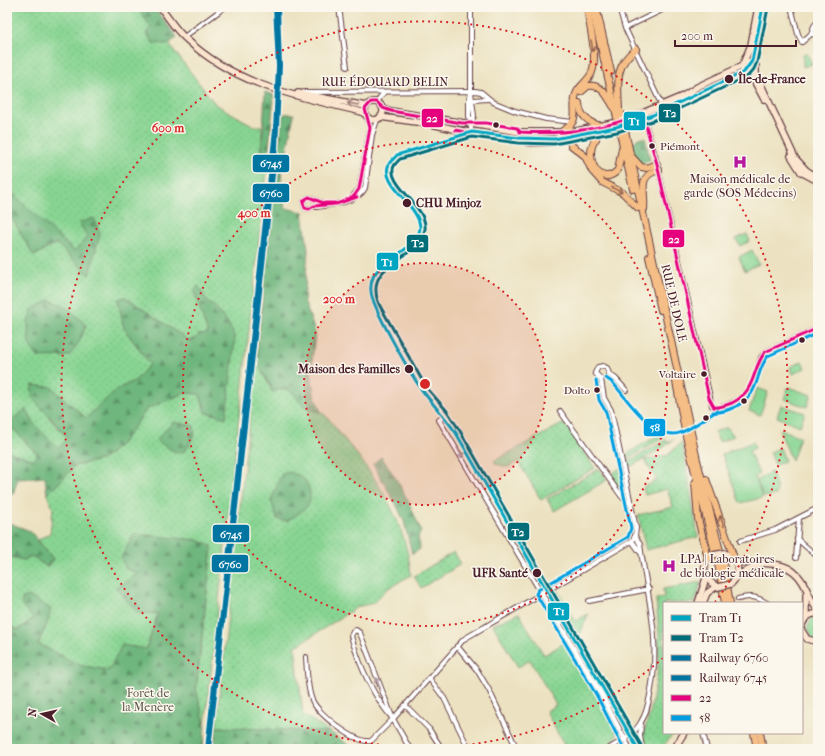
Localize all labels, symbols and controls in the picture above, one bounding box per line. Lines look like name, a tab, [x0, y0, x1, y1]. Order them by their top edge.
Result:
scale bar	[675, 22, 796, 48]
text: 200 m	[681, 29, 713, 43]
one-way arrow	[588, 39, 596, 52]
place label: Île-de-France	[738, 71, 806, 86]
marker: Île-de-France	[723, 73, 735, 85]
street label: RUE ÉDOUARD BELIN	[322, 74, 448, 89]
one-way arrow	[347, 99, 360, 107]
line badge: T2	[658, 103, 681, 123]
text: T2	[662, 107, 677, 120]
line badge: 22	[421, 108, 444, 128]
line badge: T1	[623, 111, 646, 131]
text: 22	[426, 112, 438, 125]
text: T1	[627, 115, 640, 128]
unlabelled marker	[491, 120, 501, 130]
text: 600 m	[152, 121, 185, 135]
place label: Piémont	[660, 140, 700, 153]
marker: Piémont	[647, 141, 657, 151]
line badge: 6745	[252, 154, 290, 173]
hospital icon: Maison médicale de garde (SOS Médecins)	[732, 154, 748, 170]
text: 6745	[260, 157, 282, 170]
place label: Maison médicale de garde (SOS Médecins)	[684, 172, 796, 200]
line badge: 6760	[252, 183, 290, 203]
text: 6760	[259, 187, 283, 200]
one-way arrow	[611, 187, 623, 194]
place label: CHU Minjoz	[416, 196, 482, 210]
marker: CHU Minjoz	[401, 197, 413, 209]
text: 400 m	[237, 206, 271, 221]
line badge: 22	[662, 229, 685, 248]
text: 22	[668, 233, 680, 246]
line badge: T2	[406, 234, 429, 253]
text: T2	[410, 237, 425, 250]
line badge: T1	[376, 252, 399, 271]
text: T1	[380, 256, 393, 269]
street label: RUE DE DOLE	[658, 263, 690, 343]
text: 200 m	[323, 292, 356, 306]
unlabelled marker	[797, 335, 807, 345]
place label: Maison des Familles	[297, 362, 401, 376]
marker: Maison des Familles	[403, 363, 415, 375]
place label: Voltaire	[658, 368, 697, 381]
marker: Voltaire	[699, 369, 709, 379]
centre of rings	[418, 377, 432, 391]
place label: Dolto	[564, 384, 590, 397]
marker: Dolto	[592, 385, 602, 395]
unlabelled marker	[739, 396, 749, 406]
unlabelled marker	[701, 413, 711, 423]
line badge: 58	[643, 418, 666, 437]
text: 58	[650, 421, 661, 434]
one-way arrow	[456, 447, 464, 459]
one-way arrow	[717, 516, 725, 528]
line badge: T2	[507, 522, 530, 541]
line badge: 6745	[212, 524, 250, 543]
text: T2	[510, 526, 525, 539]
text: 6745	[220, 528, 242, 541]
place label: LPA | Laboratoires de biologie médicale	[680, 552, 784, 580]
line badge: 6760	[211, 554, 249, 573]
text: 6760	[218, 558, 242, 571]
hospital icon: LPA | Laboratoires de biologie médicale	[661, 558, 677, 574]
place label: UFR Santé	[471, 566, 528, 580]
marker: UFR Santé	[531, 567, 543, 579]
line badge: T1	[547, 602, 570, 621]
legend	[663, 602, 803, 734]
text: T1	[552, 605, 565, 618]
text: Tram T1	[699, 611, 742, 625]
text: Tram T2	[699, 631, 744, 645]
text: Railway 6760	[699, 651, 769, 665]
text: Railway 6745	[699, 671, 767, 685]
one-way arrow	[374, 678, 382, 690]
park label: Forêt de la Menère	[121, 686, 174, 714]
text: 22	[699, 691, 711, 705]
north arrow	[22, 694, 62, 734]
text: N	[26, 707, 40, 718]
text: 58	[699, 711, 710, 725]

